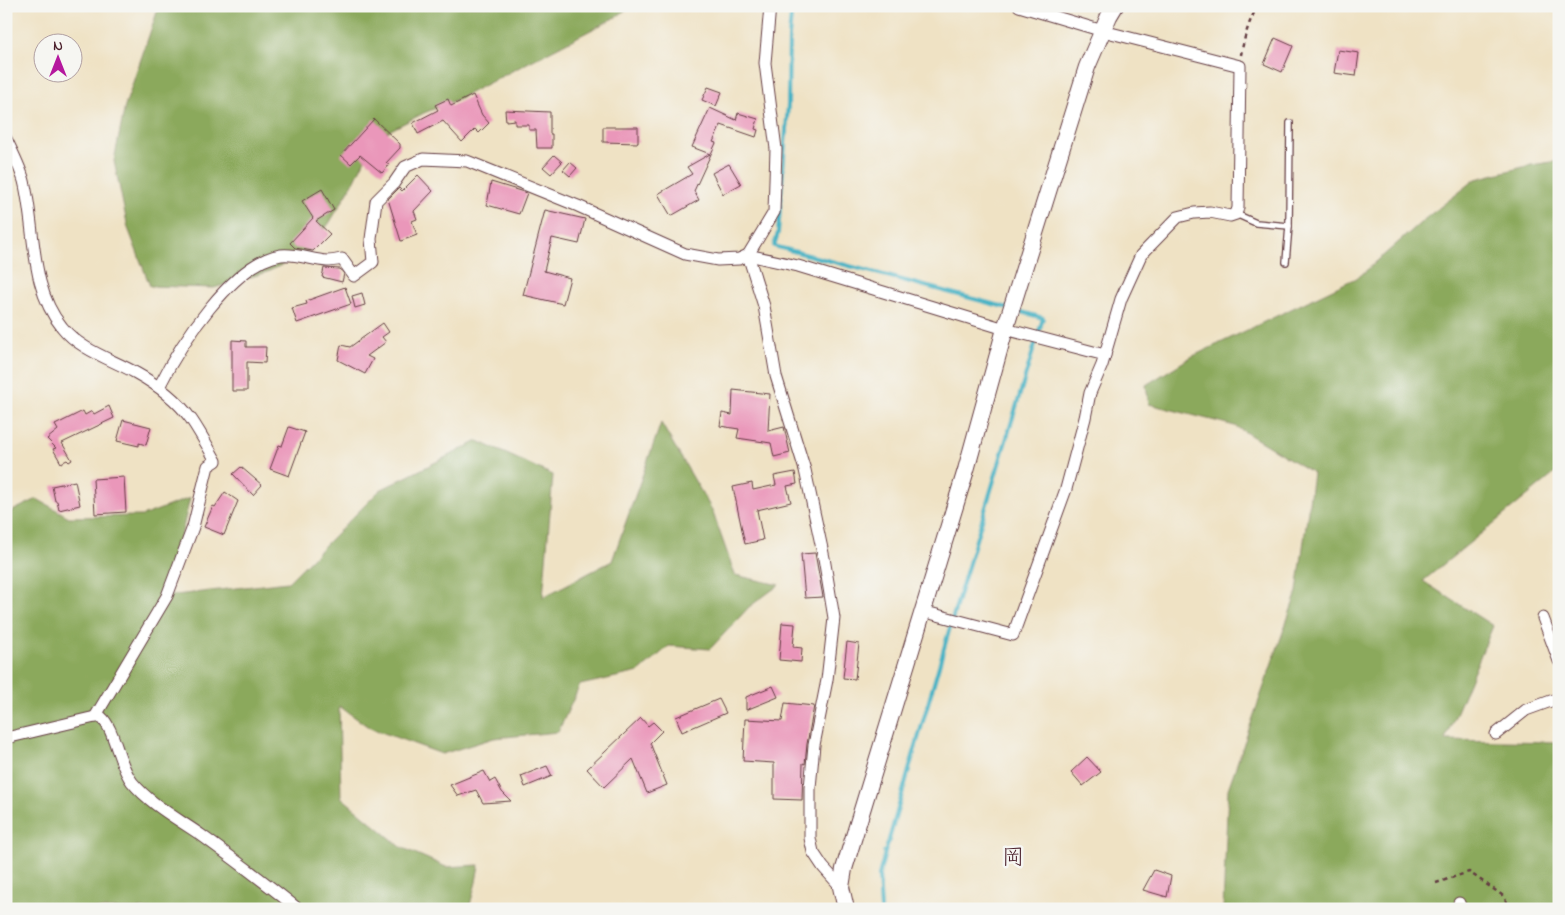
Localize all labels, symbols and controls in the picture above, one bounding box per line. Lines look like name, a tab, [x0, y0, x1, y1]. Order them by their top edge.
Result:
north arrow	[32, 32, 82, 82]
text: N	[53, 36, 63, 57]
district label: 岡	[1002, 843, 1024, 875]

